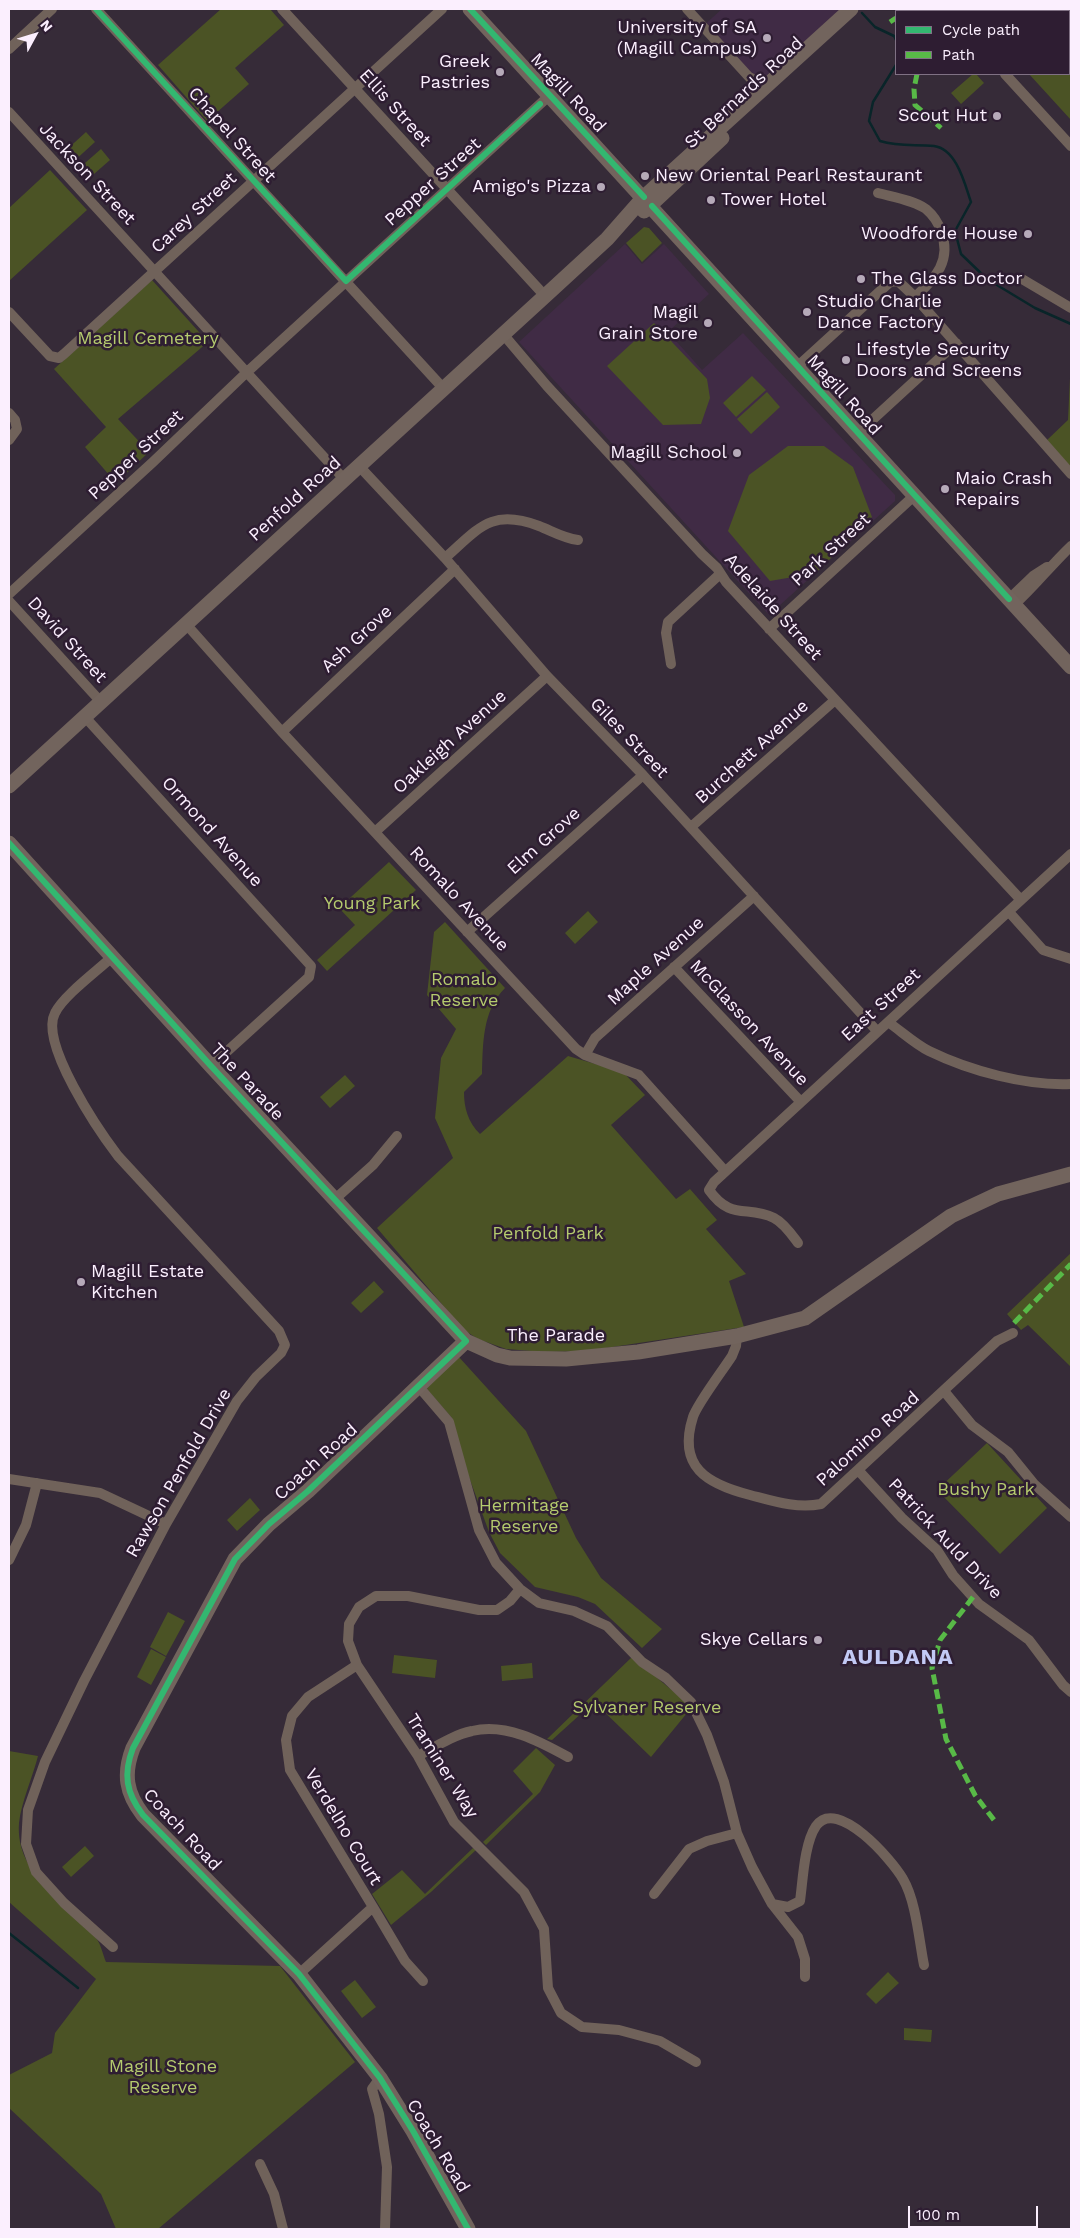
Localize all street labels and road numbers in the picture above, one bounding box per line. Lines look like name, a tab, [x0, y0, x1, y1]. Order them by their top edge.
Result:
street label: St Bernards Road	[680, 33, 808, 153]
street label: Magill Road	[526, 49, 610, 137]
street label: Ellis Street	[354, 65, 436, 151]
street label: Chapel Street	[183, 83, 281, 187]
street label: Jackson Street	[34, 118, 140, 230]
street label: Pepper Street	[381, 133, 485, 231]
street label: Carey Street	[147, 168, 241, 258]
street label: Magill Road	[802, 350, 886, 440]
street label: Pepper Street	[84, 406, 188, 504]
street label: Penfold Road	[244, 452, 346, 546]
street label: Park Street	[787, 509, 875, 591]
street label: Adelaide Street	[720, 549, 826, 665]
street label: David Street	[23, 592, 111, 688]
street label: Ash Grove	[317, 601, 397, 677]
street label: Oakleigh Avenue	[389, 685, 511, 799]
street label: Giles Street	[585, 693, 673, 783]
street label: Burchett Avenue	[691, 695, 813, 809]
street label: Ormond Avenue	[157, 772, 267, 892]
street label: Elm Grove	[503, 803, 585, 879]
street label: Romalo Avenue	[405, 842, 513, 956]
street label: Maple Avenue	[603, 912, 709, 1010]
street label: McGlasson Avenue	[685, 955, 813, 1091]
street label: East Street	[837, 964, 925, 1046]
street label: The Parade	[206, 1039, 288, 1125]
street label: The Parade	[507, 1325, 605, 1347]
street label: Rawson Penfold Drive	[122, 1384, 236, 1562]
street label: Palomino Road	[812, 1387, 924, 1491]
street label: Coach Road	[270, 1419, 362, 1505]
street label: Patrick Auld Drive	[883, 1474, 1007, 1604]
street label: Traminer Way	[401, 1710, 483, 1822]
street label: Verdelho Court	[300, 1765, 386, 1889]
street label: Coach Road	[138, 1784, 226, 1876]
street label: Coach Road	[402, 2096, 474, 2196]

